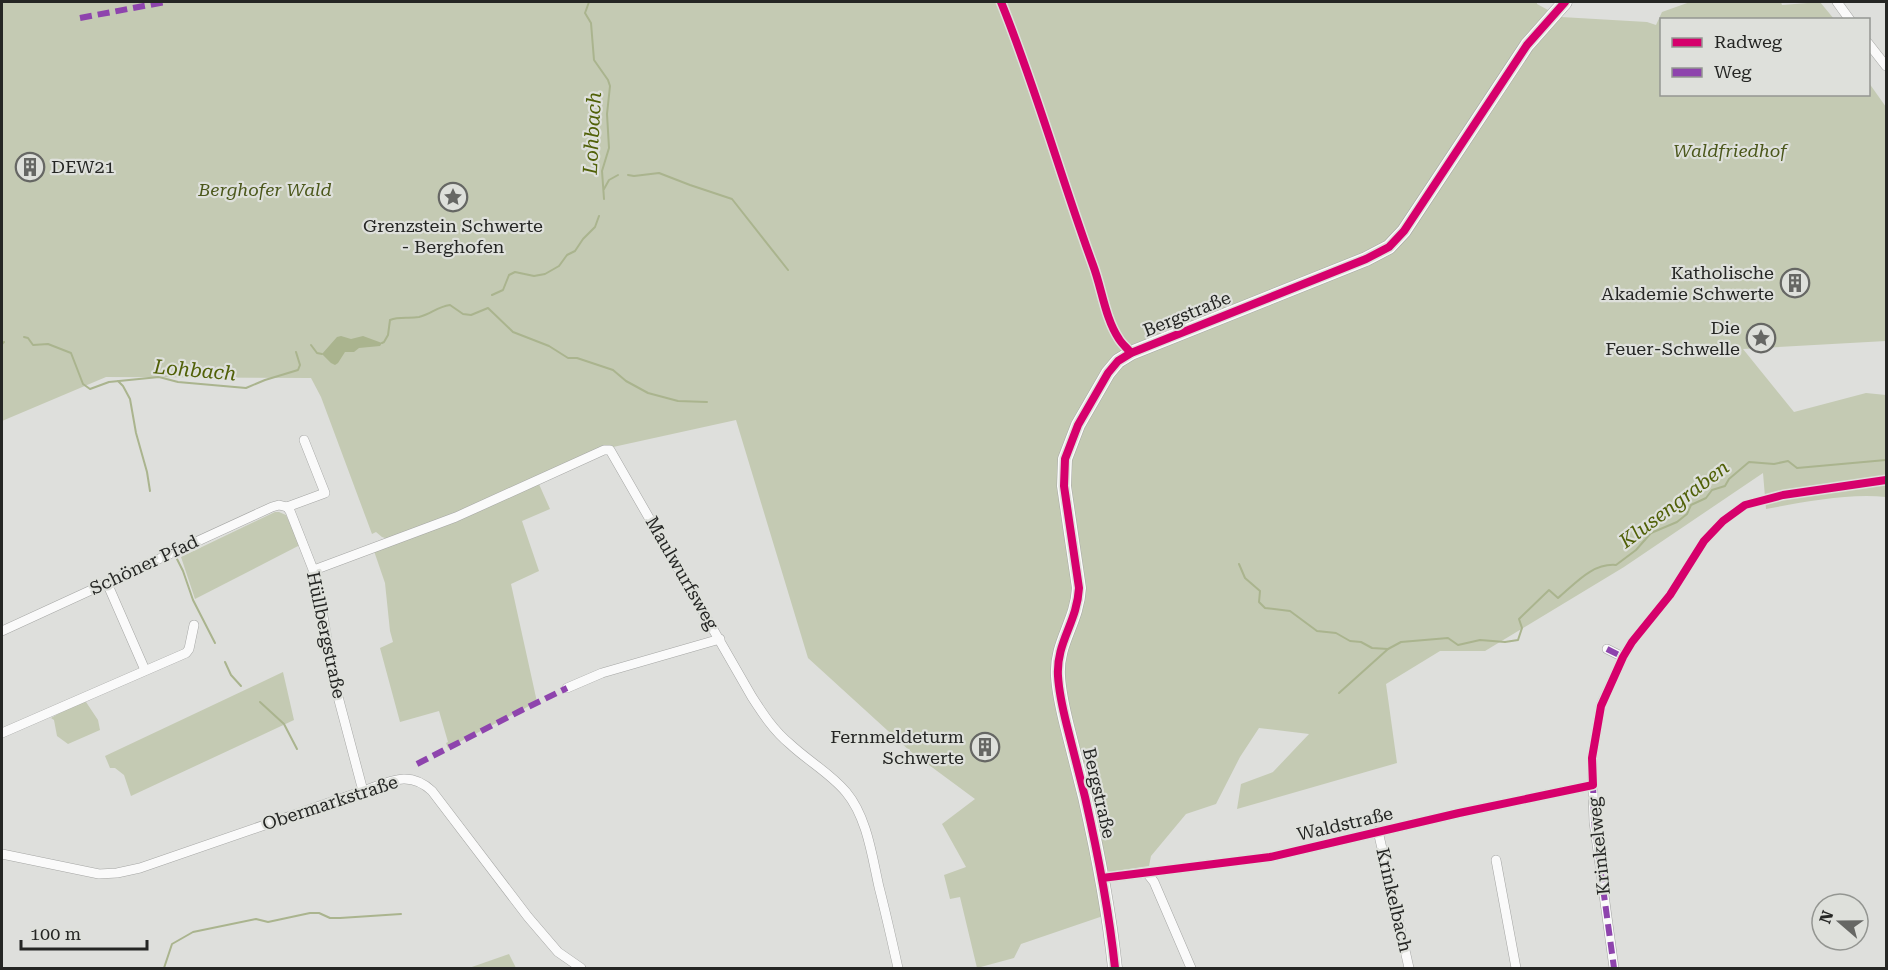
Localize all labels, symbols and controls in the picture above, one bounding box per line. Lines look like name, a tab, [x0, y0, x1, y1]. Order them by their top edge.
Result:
legend	[1660, 18, 1870, 96]
text: Radweg	[1714, 31, 1783, 52]
text: Weg	[1714, 61, 1752, 82]
water label: Lohbach	[578, 91, 606, 176]
park label: Waldfriedhof	[1673, 140, 1789, 161]
building icon: DEW21	[14, 151, 46, 183]
place label: DEW21	[51, 156, 115, 177]
park label: Berghofer Wald	[197, 179, 332, 200]
place icon: Grenzstein Schwerte - Berghofen	[437, 181, 469, 213]
place label: Grenzstein Schwerte - Berghofen	[363, 215, 543, 257]
place label: Katholische Akademie Schwerte	[1601, 262, 1774, 304]
building icon: Katholische Akademie Schwerte	[1779, 267, 1811, 299]
street label: Bergstraße	[1140, 286, 1234, 341]
place label: Die Feuer-Schwelle	[1605, 317, 1740, 359]
place icon: Die Feuer-Schwelle	[1745, 322, 1777, 354]
water label: Lohbach	[152, 354, 237, 386]
water label: Klusengraben	[1614, 455, 1734, 554]
street label: Maulwurfsweg	[642, 513, 724, 634]
street label: Schöner Pfad	[86, 530, 202, 599]
street label: Hüllbergstraße	[303, 569, 350, 700]
place label: Fernmeldeturm Schwerte	[830, 726, 964, 768]
building icon: Fernmeldeturm Schwerte	[969, 731, 1001, 763]
street label: Bergstraße	[1079, 745, 1120, 840]
street label: Obermarkstraße	[259, 771, 400, 834]
street label: Krinkelweg	[1583, 795, 1614, 896]
street label: Waldstraße	[1295, 802, 1395, 845]
street label: Krinkelbach	[1372, 846, 1417, 954]
north arrow	[1810, 892, 1870, 952]
text: N	[1815, 908, 1837, 926]
scale bar	[21, 913, 147, 951]
text: 100 m	[30, 923, 81, 944]

